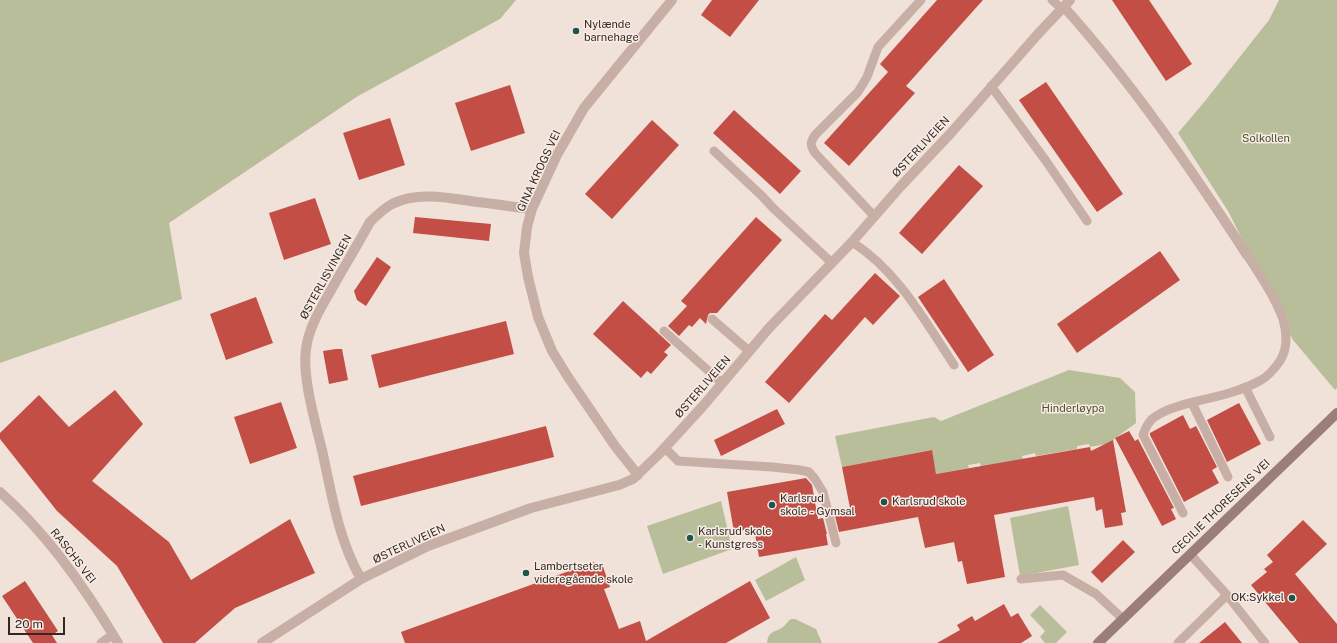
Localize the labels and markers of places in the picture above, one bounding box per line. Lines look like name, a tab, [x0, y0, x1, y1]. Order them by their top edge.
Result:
place label: Nylænde barnehage	[584, 18, 639, 44]
marker: Nylænde barnehage	[571, 26, 581, 36]
place label: Karlsrud skole - Gymsal	[780, 492, 855, 518]
place label: Karlsrud skole	[892, 495, 965, 509]
marker: Karlsrud skole	[879, 497, 889, 507]
marker: Karlsrud skole - Gymsal	[767, 500, 777, 510]
place label: Karlsrud skole - Kunstgress	[698, 525, 771, 551]
marker: Karlsrud skole - Kunstgress	[685, 533, 695, 543]
place label: Lambertseter videregående skole	[534, 560, 633, 586]
marker: Lambertseter videregående skole	[521, 568, 531, 578]
place label: OK:Sykkel	[1231, 591, 1284, 605]
marker: OK:Sykkel	[1287, 593, 1297, 603]

